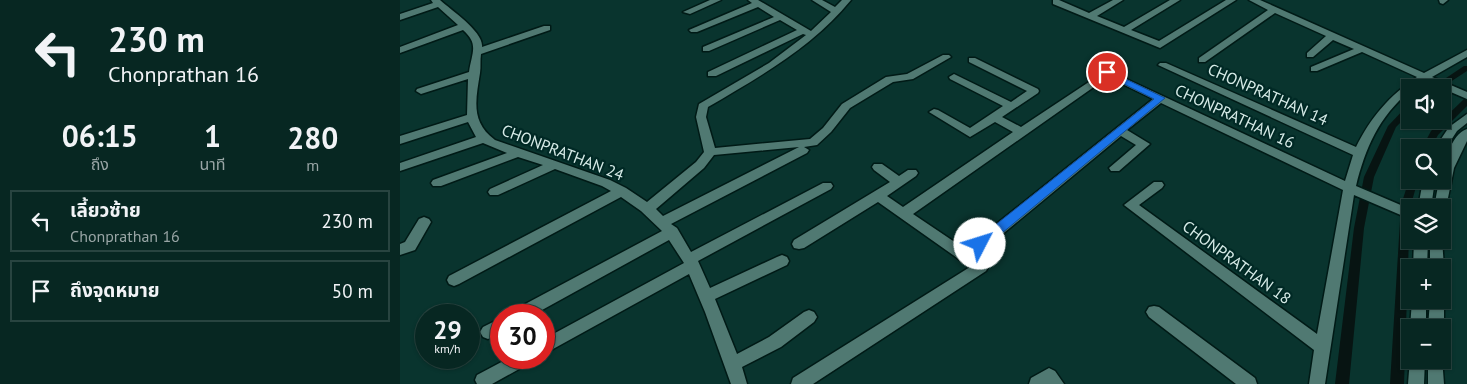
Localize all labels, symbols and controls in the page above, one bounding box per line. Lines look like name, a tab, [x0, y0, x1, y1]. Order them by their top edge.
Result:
text: 230 m	[108, 16, 205, 62]
icon: left	[25, 20, 90, 85]
pin	[1086, 51, 1128, 93]
icon: arrive	[1093, 58, 1121, 86]
street label: CHONPRATHAN 14	[1205, 59, 1331, 130]
text: Chonprathan 16	[108, 60, 259, 88]
map controls	[1401, 79, 1451, 369]
button: sound	[1401, 79, 1451, 129]
street label: CHONPRATHAN 16	[1172, 80, 1298, 152]
text: 06:15	[62, 116, 138, 155]
text: 1	[204, 116, 221, 155]
text: 280	[287, 118, 338, 157]
street label: CHONPRATHAN 24	[499, 119, 627, 185]
button: search	[1401, 139, 1451, 189]
text: ถึง	[91, 154, 109, 174]
text: นาที	[200, 154, 226, 174]
text: m	[306, 155, 319, 175]
text: เลี้ยวซ้าย	[70, 198, 141, 222]
button: layers	[1401, 199, 1451, 249]
icon: left	[27, 207, 55, 235]
text: 230 m	[321, 209, 373, 233]
street label: CHONPRATHAN 18	[1179, 216, 1295, 308]
position arrow	[953, 217, 1005, 269]
text: Chonprathan 16	[70, 226, 180, 246]
button: +	[1401, 259, 1451, 309]
icon: arrive	[27, 277, 55, 305]
text: ถึงจุดหมาย	[70, 278, 160, 302]
text: 50 m	[332, 279, 373, 303]
speed limit sign: 30	[490, 304, 555, 369]
text: 29	[433, 314, 462, 346]
button: −	[1401, 319, 1451, 369]
text: km/h	[434, 341, 461, 356]

